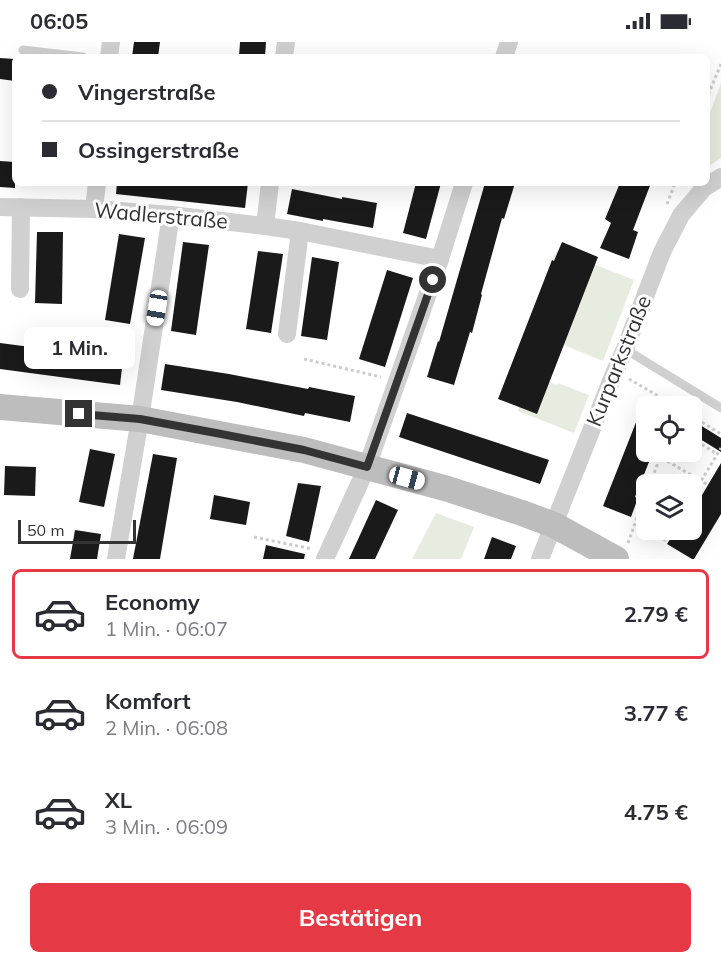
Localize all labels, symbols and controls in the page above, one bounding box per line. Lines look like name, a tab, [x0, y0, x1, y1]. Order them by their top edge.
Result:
text: 06:05	[30, 7, 88, 35]
text: Vingerstraße	[78, 78, 215, 106]
text: Ossingerstraße	[78, 136, 239, 164]
street label: Wadlerstraße	[93, 196, 229, 234]
route start	[419, 266, 446, 293]
car	[145, 289, 169, 327]
street label: Kurparkstraße	[580, 291, 656, 430]
callout: 1 Min.	[23, 327, 134, 369]
text: 1 Min.	[51, 335, 108, 360]
map controls	[636, 396, 702, 540]
button: locate	[636, 396, 702, 462]
route end	[65, 400, 92, 427]
car	[387, 465, 427, 491]
button: layers	[636, 474, 702, 540]
scale bar	[18, 517, 136, 544]
text: 50 m	[27, 520, 64, 540]
icon: car	[33, 587, 87, 641]
text: Economy	[105, 588, 200, 616]
text: 2.79 €	[624, 600, 688, 628]
text: 1 Min. · 06:07	[105, 616, 228, 641]
icon: car	[33, 686, 87, 740]
text: Komfort	[105, 687, 191, 715]
text: 3.77 €	[624, 699, 688, 727]
text: 2 Min. · 06:08	[105, 715, 228, 740]
icon: car	[33, 785, 87, 839]
text: XL	[105, 786, 132, 814]
text: 4.75 €	[624, 798, 688, 826]
text: 3 Min. · 06:09	[105, 814, 228, 839]
button: Bestätigen	[30, 883, 691, 952]

